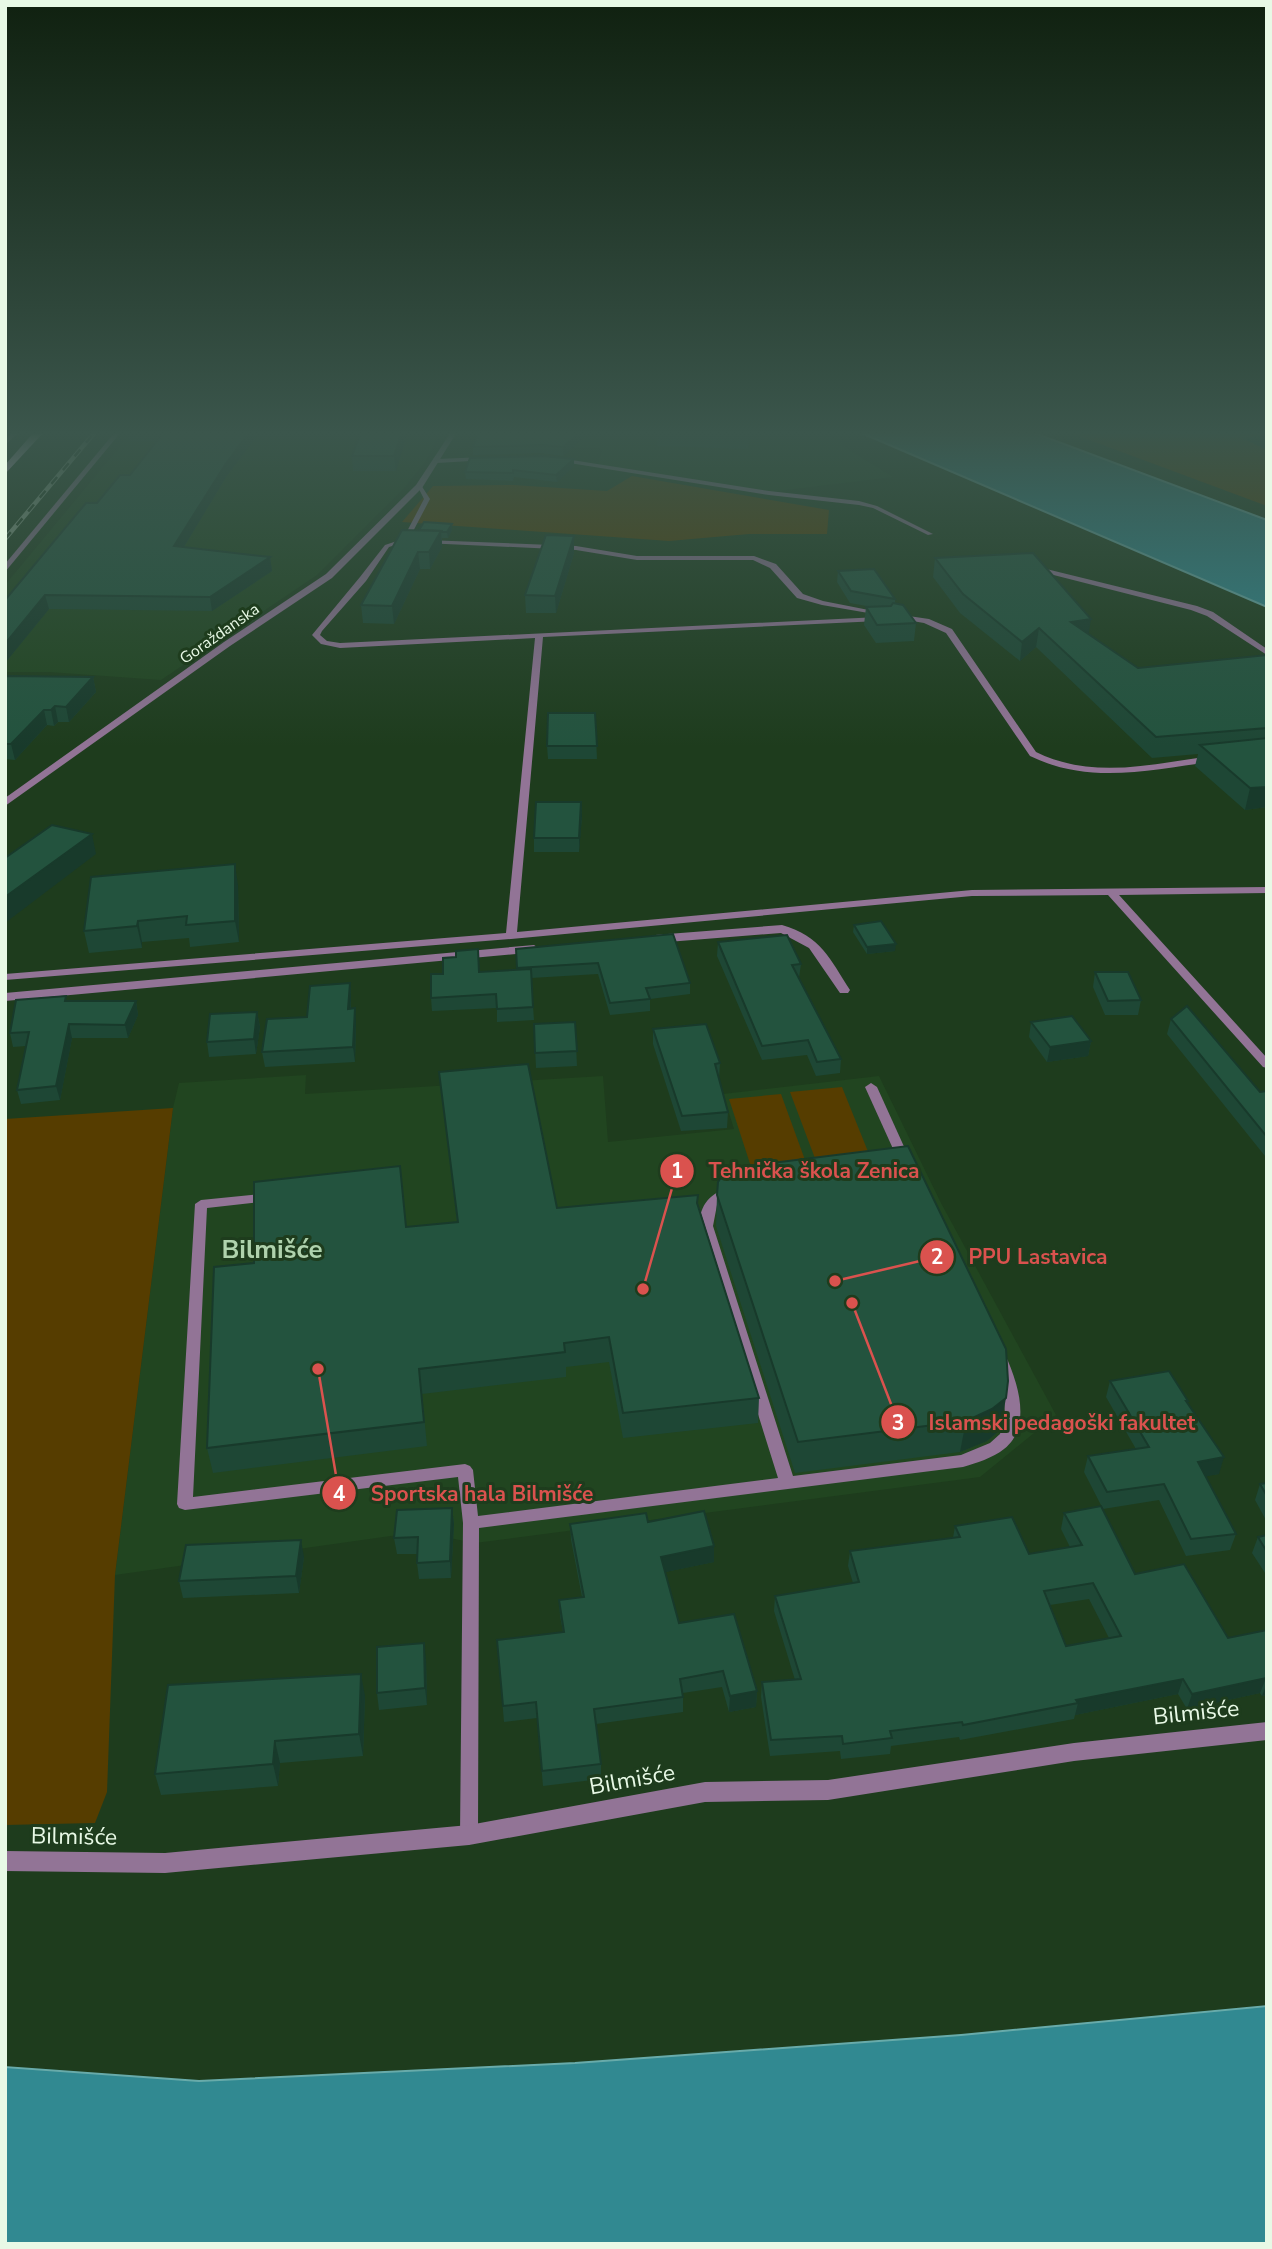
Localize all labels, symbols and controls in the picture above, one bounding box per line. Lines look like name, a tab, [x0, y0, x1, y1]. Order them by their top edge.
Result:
street label: Goraždanska	[175, 598, 264, 669]
callout: Tehnička škola Zenica	[660, 1150, 934, 1192]
text: 1	[671, 1157, 683, 1185]
text: Tehnička škola Zenica	[709, 1157, 919, 1185]
district label: Bilmišće	[221, 1232, 323, 1267]
callout: PPU Lastavica	[919, 1236, 1121, 1278]
text: 2	[931, 1243, 943, 1271]
text: PPU Lastavica	[968, 1243, 1108, 1271]
callout: Islamski pedagoški fakultet	[880, 1401, 1210, 1443]
text: 3	[892, 1409, 904, 1437]
text: Islamski pedagoški fakultet	[929, 1409, 1196, 1437]
callout: Sportska hala Bilmišće	[321, 1472, 607, 1514]
text: 4	[333, 1480, 346, 1508]
text: Sportska hala Bilmišće	[371, 1480, 593, 1508]
street label: Bilmišće	[1151, 1693, 1241, 1732]
street label: Bilmišće	[587, 1757, 677, 1802]
street label: Bilmišće	[31, 1820, 117, 1853]

